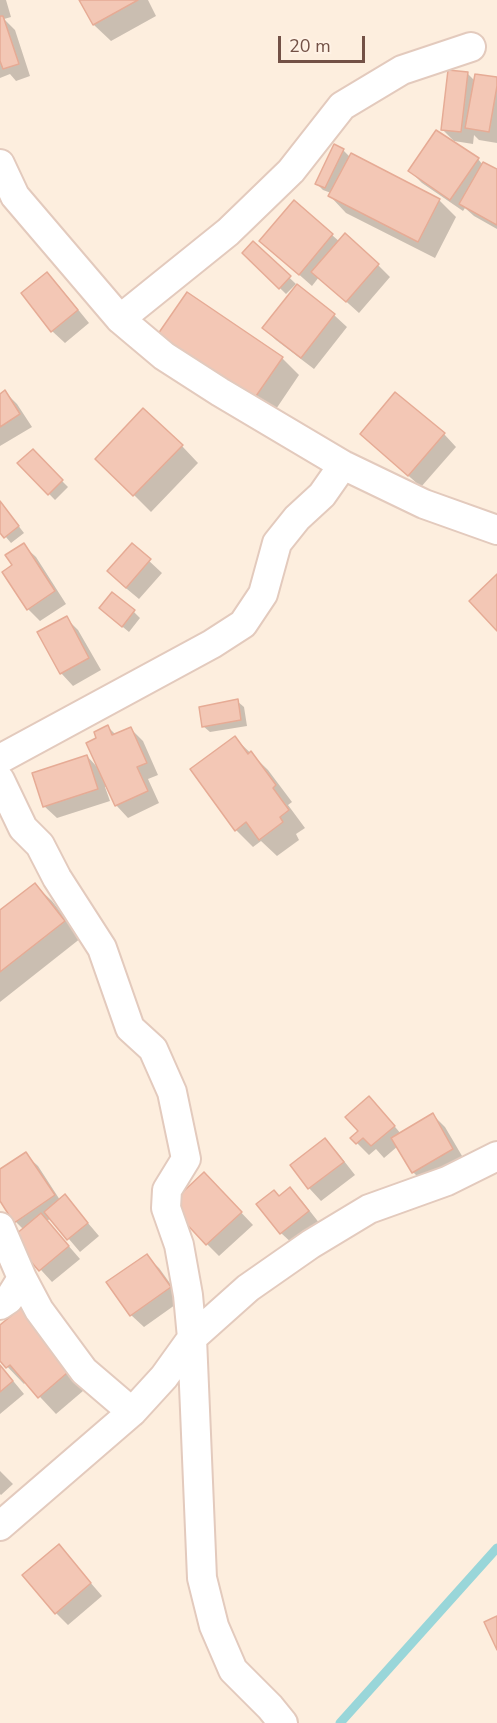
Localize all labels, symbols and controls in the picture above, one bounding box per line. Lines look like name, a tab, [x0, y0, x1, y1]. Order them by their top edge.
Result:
scale bar	[281, 24, 368, 62]
text: 20 m	[289, 34, 331, 58]

